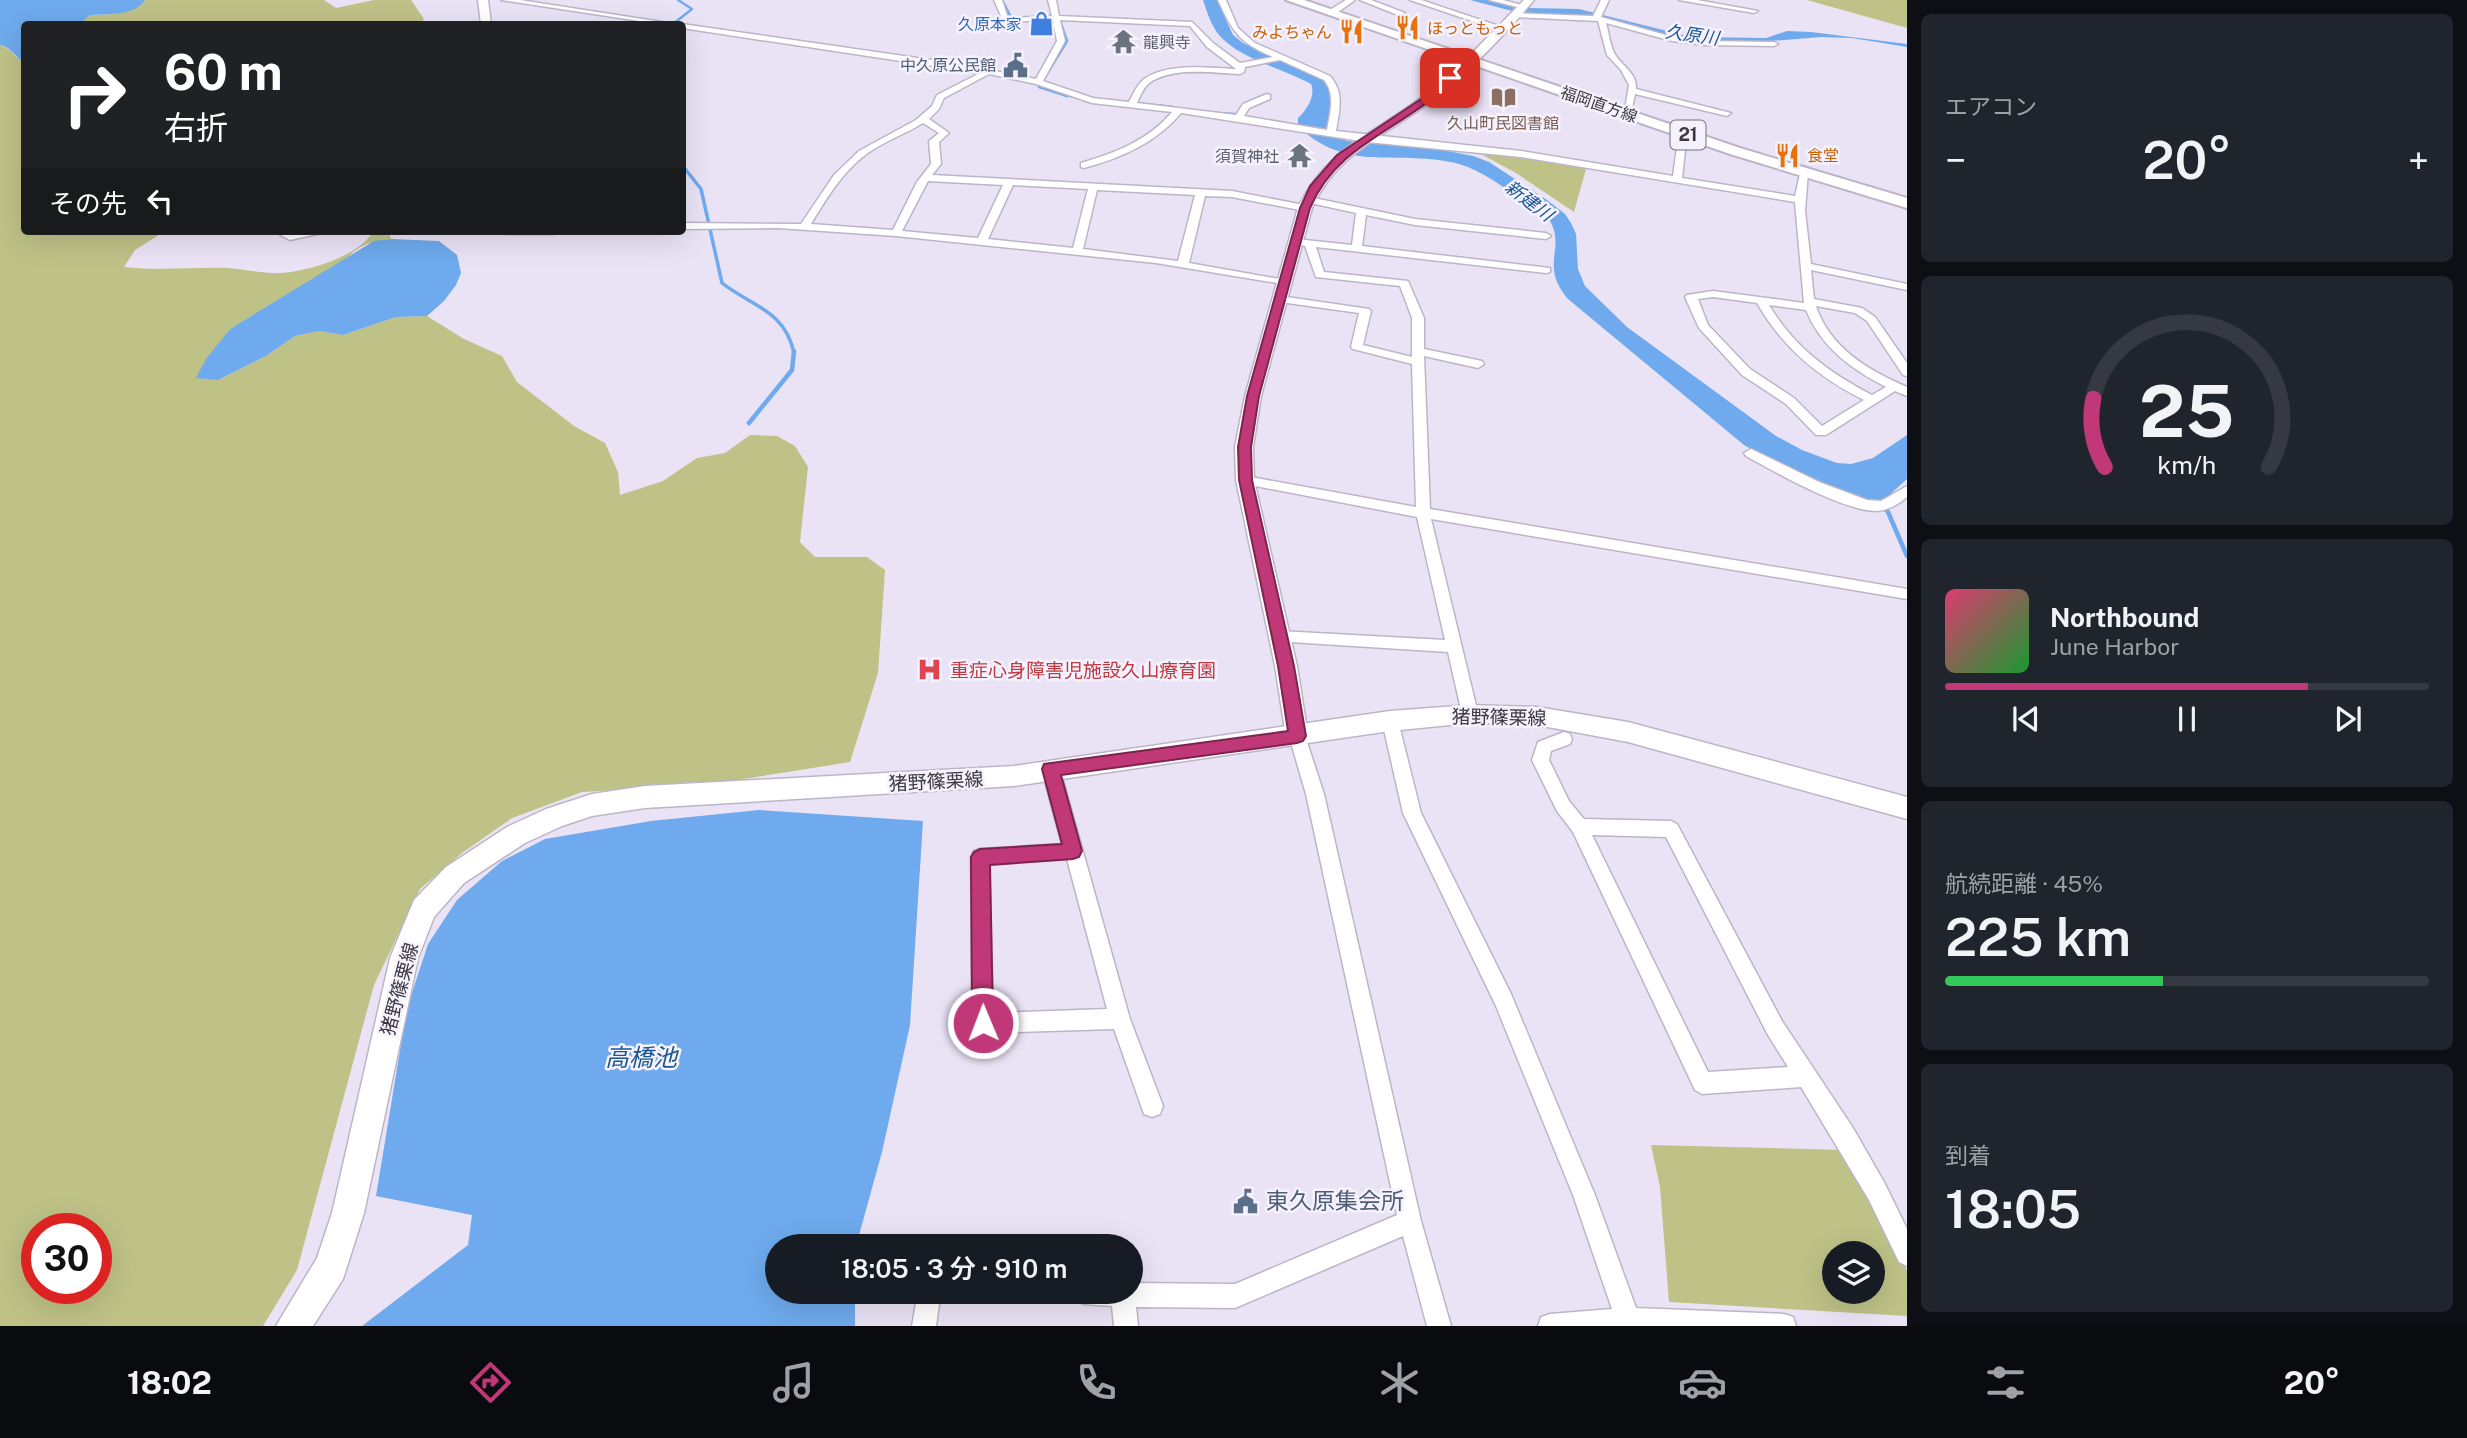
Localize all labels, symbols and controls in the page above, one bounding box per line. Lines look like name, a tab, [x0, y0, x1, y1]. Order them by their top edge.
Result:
shop icon: 久原本家	[1028, 10, 1056, 38]
restaurant icon: ほっともっと	[1393, 14, 1421, 42]
place label: 久原本家	[958, 15, 1022, 34]
restaurant icon: みよちゃん	[1338, 18, 1366, 46]
place label: ほっともっと	[1427, 19, 1523, 38]
water label: 久原川	[1664, 20, 1722, 49]
place label: みよちゃん	[1252, 23, 1332, 42]
temple icon: 龍興寺	[1109, 28, 1137, 56]
place label: 龍興寺	[1143, 33, 1191, 52]
text: 60 m	[164, 43, 283, 101]
pin	[1420, 48, 1480, 108]
icon: right	[49, 49, 140, 140]
public building icon: 中久原公民館	[1002, 51, 1030, 79]
place label: 中久原公民館	[900, 56, 996, 75]
icon: arrive	[1431, 59, 1469, 97]
street label: 福岡直方線	[1558, 82, 1640, 126]
library icon: 久山町民図書館	[1489, 83, 1517, 111]
text: エアコン	[1945, 93, 2037, 120]
text: 右折	[164, 109, 228, 146]
place label: 久山町民図書館	[1447, 114, 1559, 133]
road number: 21	[1670, 120, 1706, 150]
text: 20°	[2142, 130, 2232, 191]
text: −	[1945, 138, 1966, 183]
text: +	[2408, 138, 2429, 183]
restaurant icon: 食堂	[1773, 141, 1801, 169]
temple icon: 須賀神社	[1285, 142, 1313, 170]
place label: 食堂	[1807, 146, 1839, 165]
place label: 須賀神社	[1215, 147, 1279, 166]
water label: 新建川	[1501, 176, 1559, 226]
icon: left	[141, 182, 179, 220]
text: その先	[49, 188, 127, 219]
text: 25	[2139, 368, 2235, 453]
text: km/h	[2158, 449, 2216, 479]
text: Northbound	[2050, 602, 2199, 633]
text: June Harbor	[2050, 633, 2179, 660]
hospital icon: 重症心身障害児施設久山療育園	[916, 656, 944, 684]
place label: 重症心身障害児施設久山療育園	[950, 659, 1216, 681]
icon: previous	[2007, 700, 2045, 738]
icon: pause	[2168, 700, 2206, 738]
icon: next	[2329, 700, 2367, 738]
street label: 猪野篠栗線	[1451, 705, 1547, 729]
street label: 猪野篠栗線	[888, 768, 984, 794]
text: 航続距離 · 45%	[1945, 870, 2103, 897]
text: 225 km	[1945, 907, 2131, 968]
street label: 猪野篠栗線	[376, 940, 422, 1038]
position arrow	[946, 986, 1020, 1060]
water label: 高橋池	[605, 1043, 679, 1071]
text: 到着	[1945, 1142, 1991, 1169]
text: 18:05	[1945, 1179, 2081, 1240]
public building icon: 東久原集会所	[1232, 1187, 1260, 1215]
place label: 東久原集会所	[1266, 1187, 1404, 1214]
speed limit sign: 30	[21, 1213, 112, 1304]
map controls	[1822, 1241, 1885, 1304]
button: layers	[1822, 1241, 1885, 1304]
text: 18:05 · 3 分 · 910 m	[841, 1253, 1067, 1284]
icon: directions	[466, 1358, 515, 1407]
icon: music	[769, 1358, 818, 1407]
icon: phone	[1072, 1358, 1121, 1407]
icon: climate	[1375, 1358, 1424, 1407]
icon: car	[1678, 1358, 1727, 1407]
icon: filters	[1981, 1358, 2030, 1407]
text: 18:02	[127, 1364, 212, 1401]
text: 20°	[2284, 1364, 2340, 1401]

